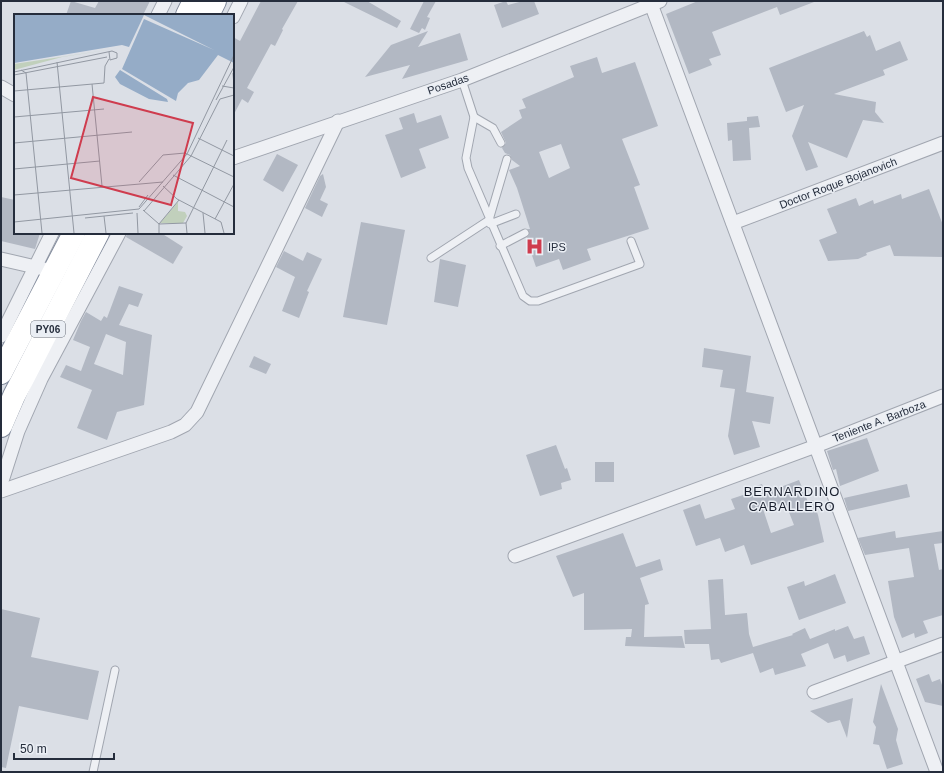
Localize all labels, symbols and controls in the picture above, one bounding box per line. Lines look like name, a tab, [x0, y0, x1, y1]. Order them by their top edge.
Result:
inset map	[14, 14, 234, 234]
street label: Posadas	[426, 71, 471, 97]
street label: Doctor Roque Bojanovich	[778, 155, 898, 211]
hospital icon: IPS	[525, 237, 545, 257]
place label: IPS	[548, 241, 566, 253]
road number: PY06	[31, 321, 65, 337]
street label: Teniente A. Barboza	[831, 397, 928, 444]
district label: BERNARDINO CABALLERO	[744, 484, 840, 514]
scale bar	[14, 735, 114, 761]
text: 50 m	[20, 742, 47, 756]

